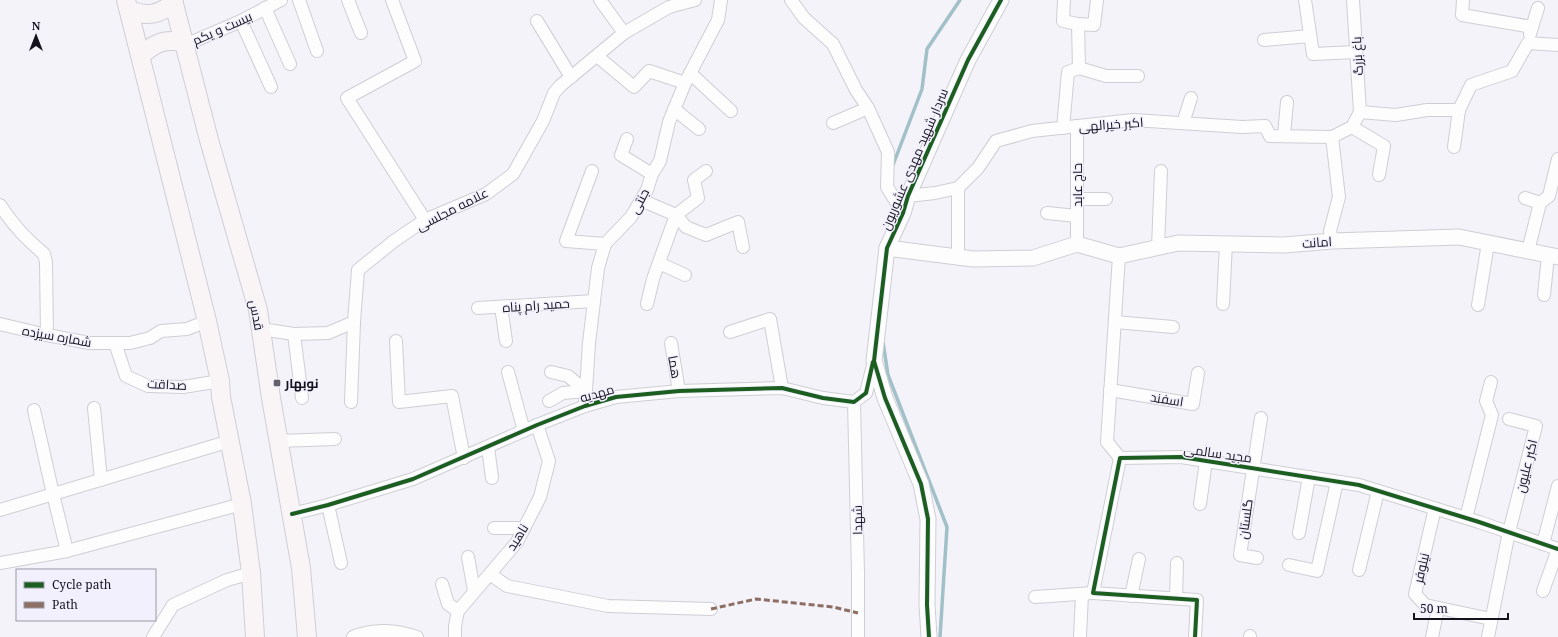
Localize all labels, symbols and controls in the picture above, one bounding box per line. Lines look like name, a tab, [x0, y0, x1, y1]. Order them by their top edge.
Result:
street label: بیست و یکم	[189, 7, 255, 50]
north arrow	[16, 16, 56, 56]
text: N	[32, 18, 41, 33]
street label: باغ بزرگ	[1347, 36, 1367, 76]
street label: سردار شهید مهدی عشوریون	[876, 85, 952, 233]
street label: اکبر خیرالهی	[1078, 113, 1144, 135]
street label: حاج عابد	[1068, 163, 1086, 207]
street label: علامه مجلسی	[413, 183, 491, 235]
street label: جنتی	[625, 185, 653, 217]
street label: امانت	[1302, 232, 1332, 252]
street label: حمید رام پناه	[502, 294, 570, 317]
street label: قدس	[245, 298, 269, 332]
street label: شماره سیزده	[21, 321, 93, 351]
street label: هما	[664, 354, 686, 380]
street label: صداقت	[147, 374, 187, 394]
place label: نوبهار	[284, 374, 319, 392]
marker: نوبهار	[272, 378, 282, 388]
street label: مهدیه	[578, 380, 616, 406]
street label: اسفند	[1149, 388, 1185, 410]
street label: اکبر علیون	[1511, 437, 1541, 495]
street label: مجید سالمی	[1183, 439, 1253, 467]
street label: گلستان	[1233, 498, 1257, 540]
street label: شهدا	[848, 505, 866, 535]
street label: ناهید	[502, 520, 532, 554]
street label: نیلوفر	[1409, 551, 1433, 586]
legend	[16, 569, 156, 621]
text: Cycle path	[52, 576, 112, 593]
scale bar	[1414, 595, 1508, 621]
text: Path	[52, 596, 78, 613]
text: 50 m	[1420, 600, 1448, 617]

